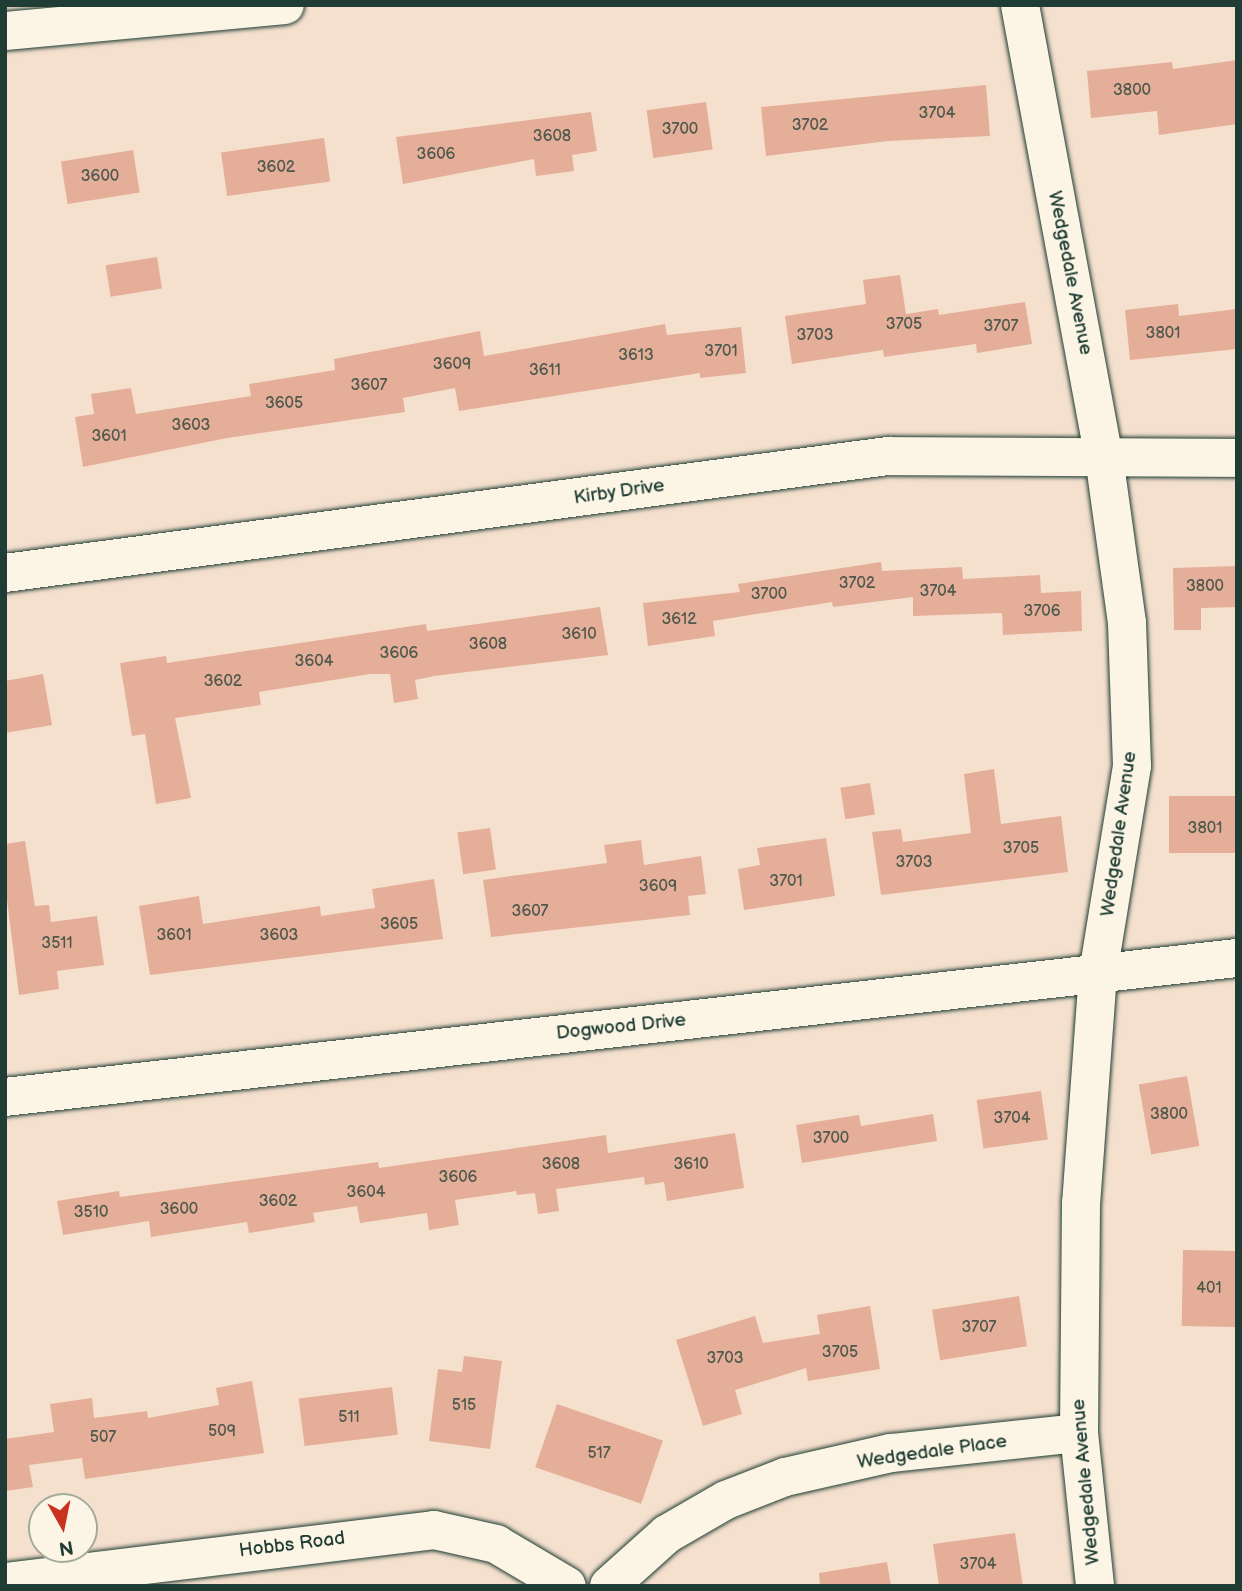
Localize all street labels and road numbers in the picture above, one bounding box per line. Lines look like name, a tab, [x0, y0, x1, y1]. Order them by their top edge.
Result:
street label: Wedgedale Avenue	[1043, 189, 1097, 357]
street label: Kirby Drive	[572, 474, 666, 510]
street label: Wedgedale Avenue	[1096, 750, 1142, 918]
street label: Dogwood Drive	[555, 1009, 687, 1045]
street label: Wedgedale Avenue	[1067, 1398, 1105, 1566]
street label: Wedgedale Place	[856, 1430, 1008, 1474]
street label: Hobbs Road	[238, 1527, 346, 1563]

